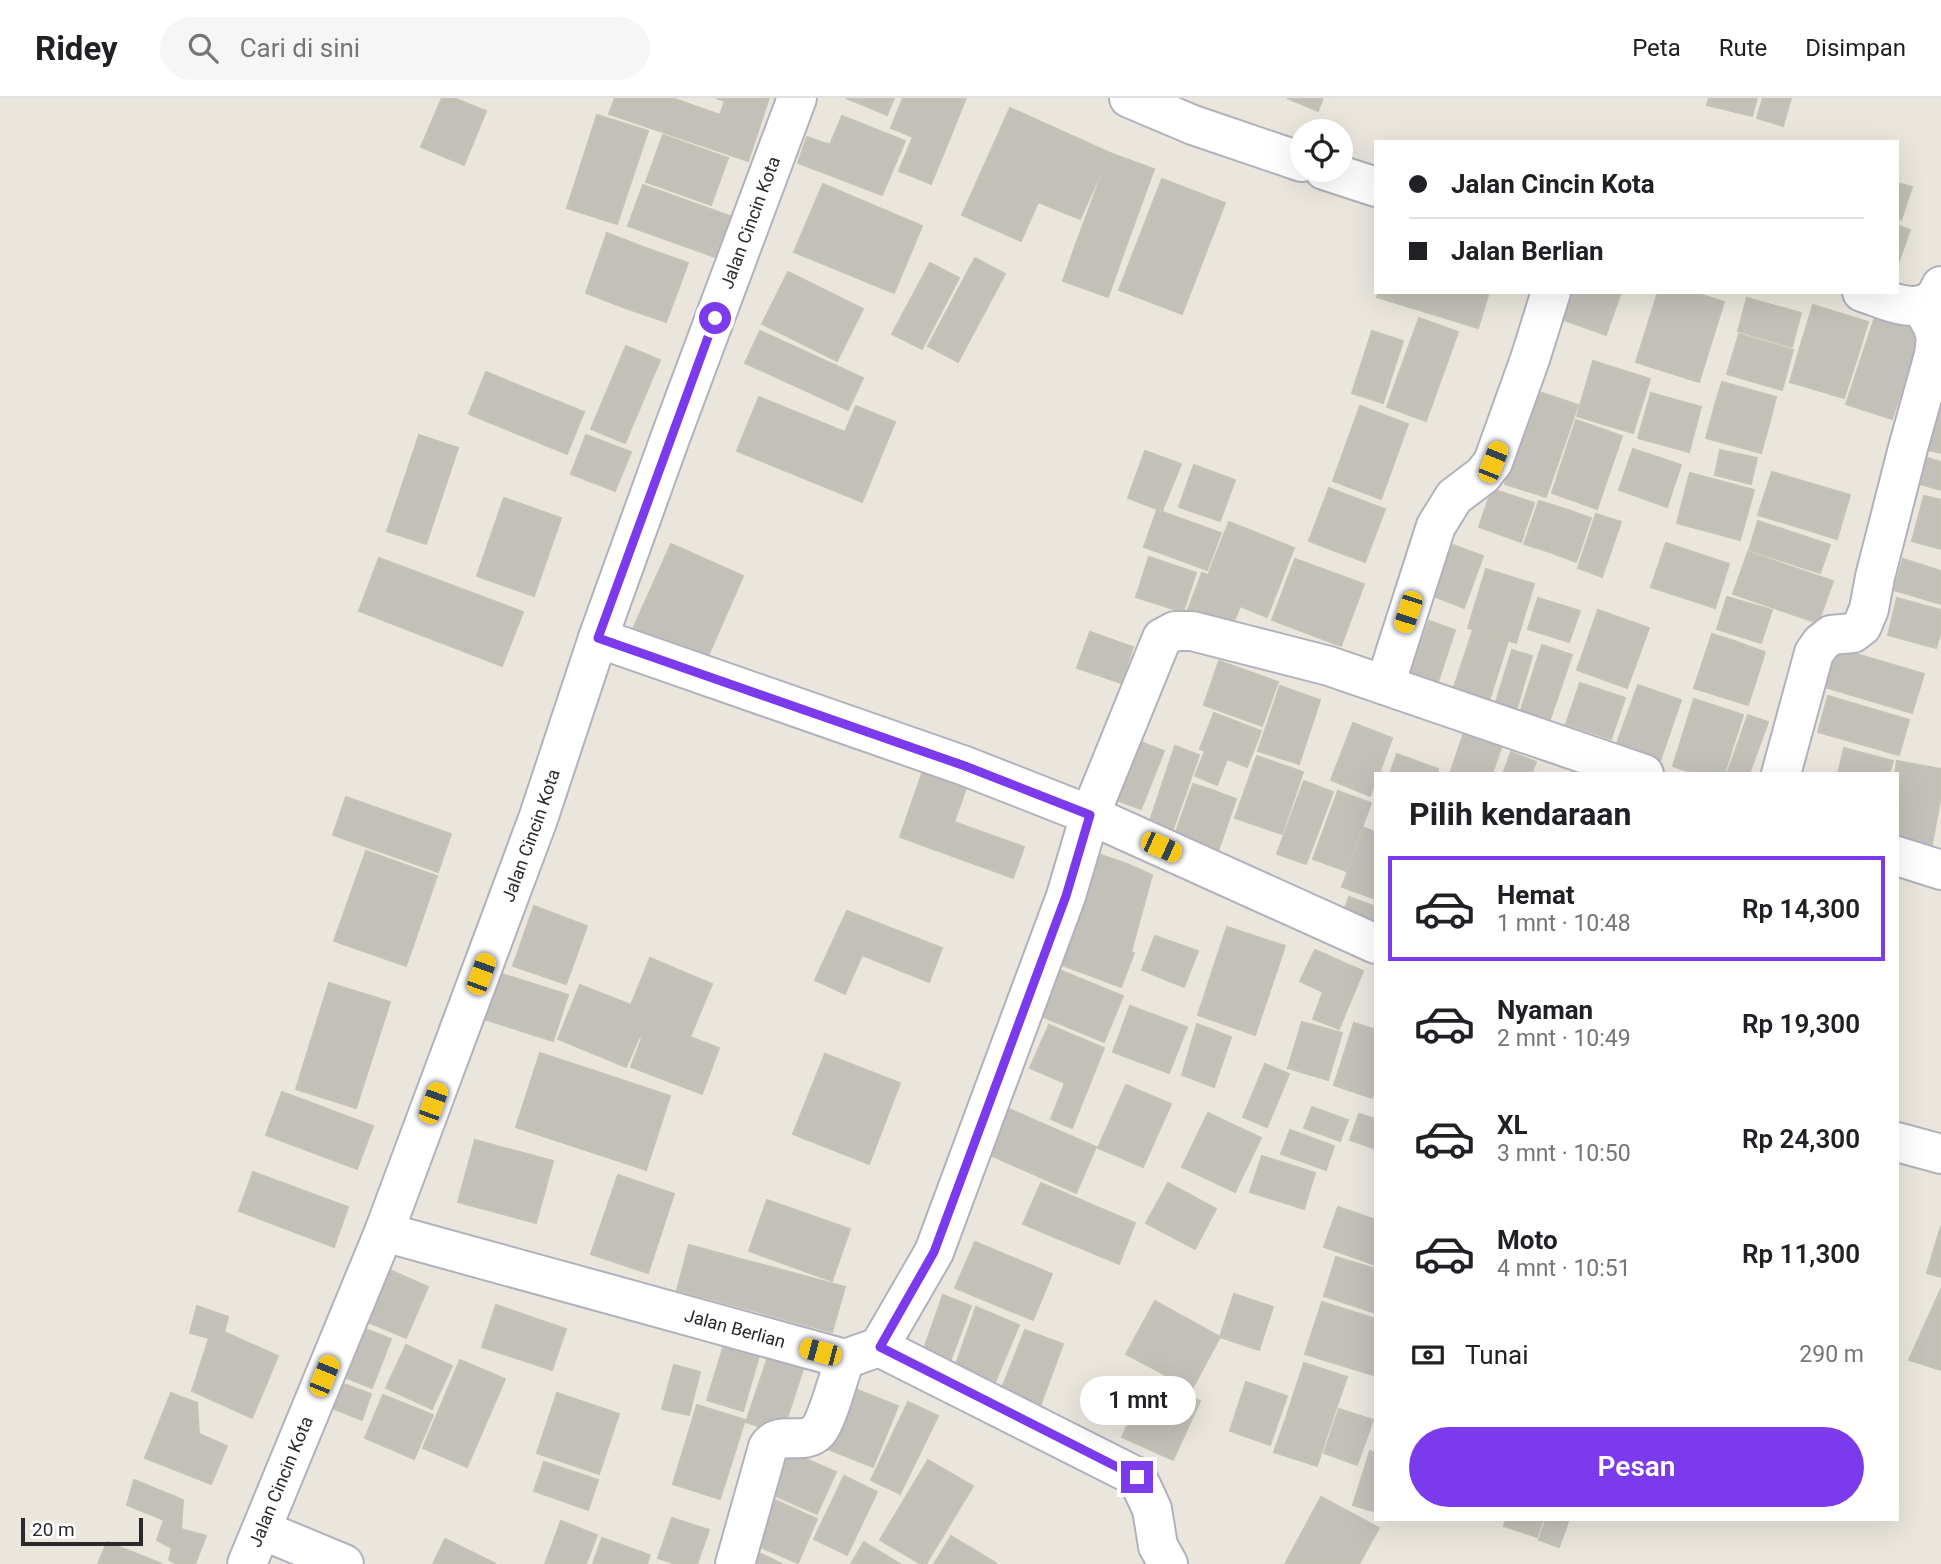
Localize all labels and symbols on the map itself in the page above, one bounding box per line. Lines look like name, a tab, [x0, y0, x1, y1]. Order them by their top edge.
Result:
street label: Jalan Cincin Kota	[716, 153, 784, 292]
route start	[699, 302, 731, 334]
car	[1476, 439, 1511, 485]
car	[1392, 589, 1425, 635]
street label: Jalan Cincin Kota	[497, 766, 564, 905]
car	[1138, 829, 1185, 865]
car	[464, 951, 499, 997]
car	[416, 1080, 451, 1126]
street label: Jalan Berlian	[682, 1304, 788, 1352]
car	[797, 1336, 844, 1368]
car	[307, 1353, 342, 1399]
callout: 1 mnt	[1079, 1376, 1195, 1424]
street label: Jalan Cincin Kota	[244, 1413, 317, 1550]
route end	[1121, 1461, 1153, 1493]
scale bar	[21, 1515, 144, 1547]

